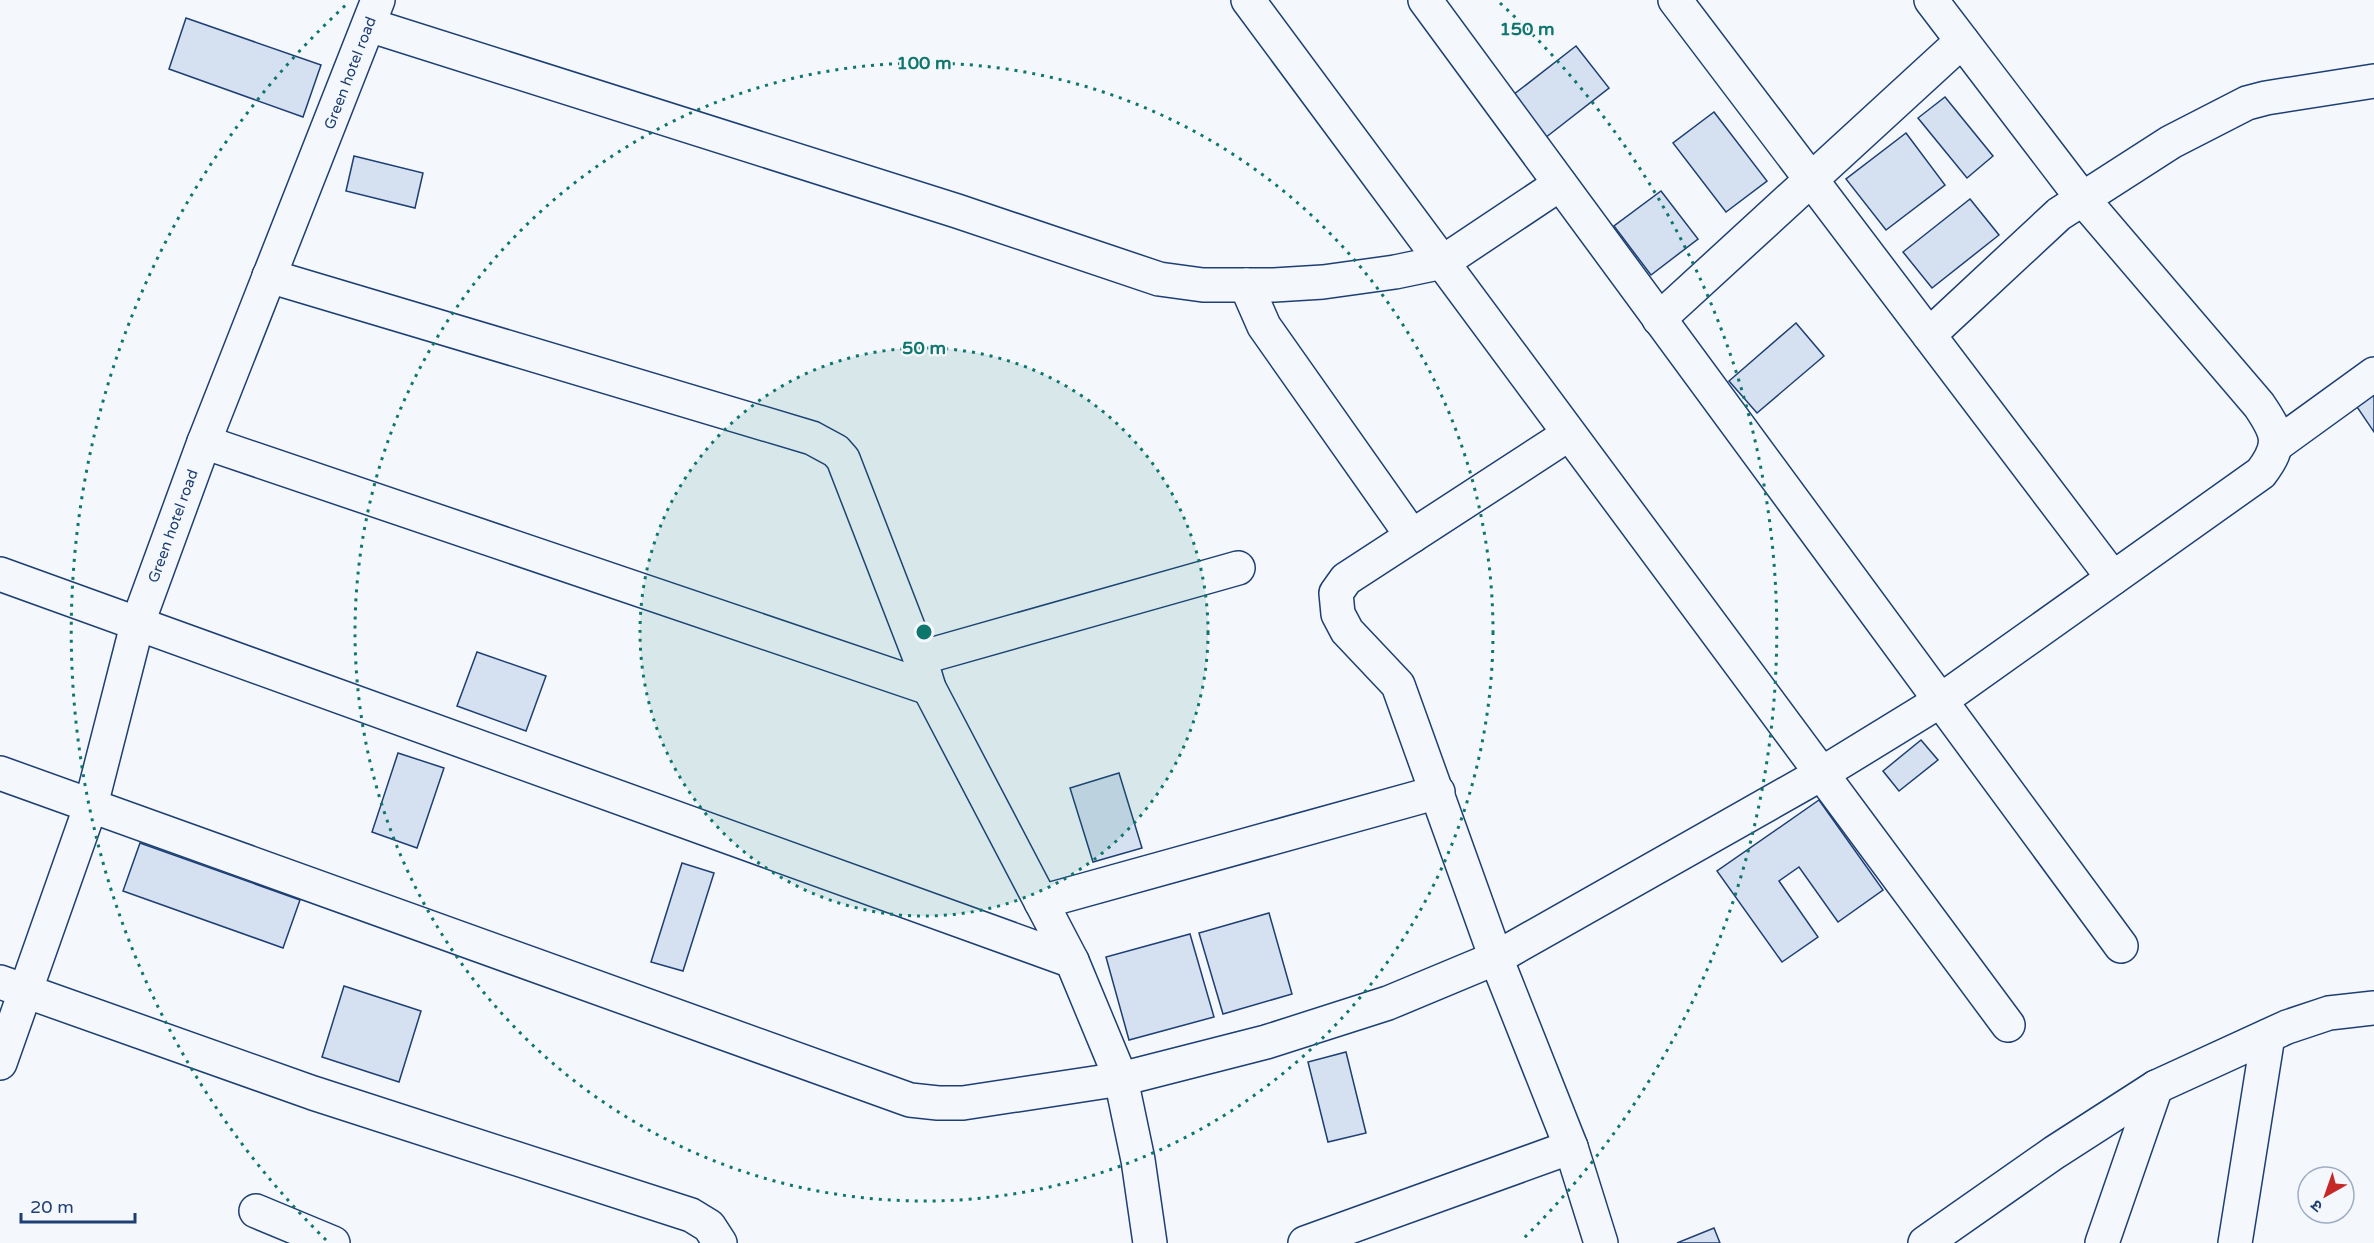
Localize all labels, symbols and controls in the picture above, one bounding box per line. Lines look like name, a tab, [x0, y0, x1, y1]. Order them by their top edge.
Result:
street label: Green hotel road	[320, 14, 380, 132]
text: 150 m	[1499, 18, 1555, 40]
text: 100 m	[896, 52, 952, 74]
text: 50 m	[902, 337, 946, 359]
street label: Green hotel road	[144, 467, 202, 585]
centre of rings	[914, 622, 934, 642]
north arrow	[2296, 1165, 2356, 1225]
scale bar	[21, 1186, 135, 1224]
text: उ	[2307, 1195, 2327, 1216]
text: 20 m	[30, 1196, 74, 1218]

